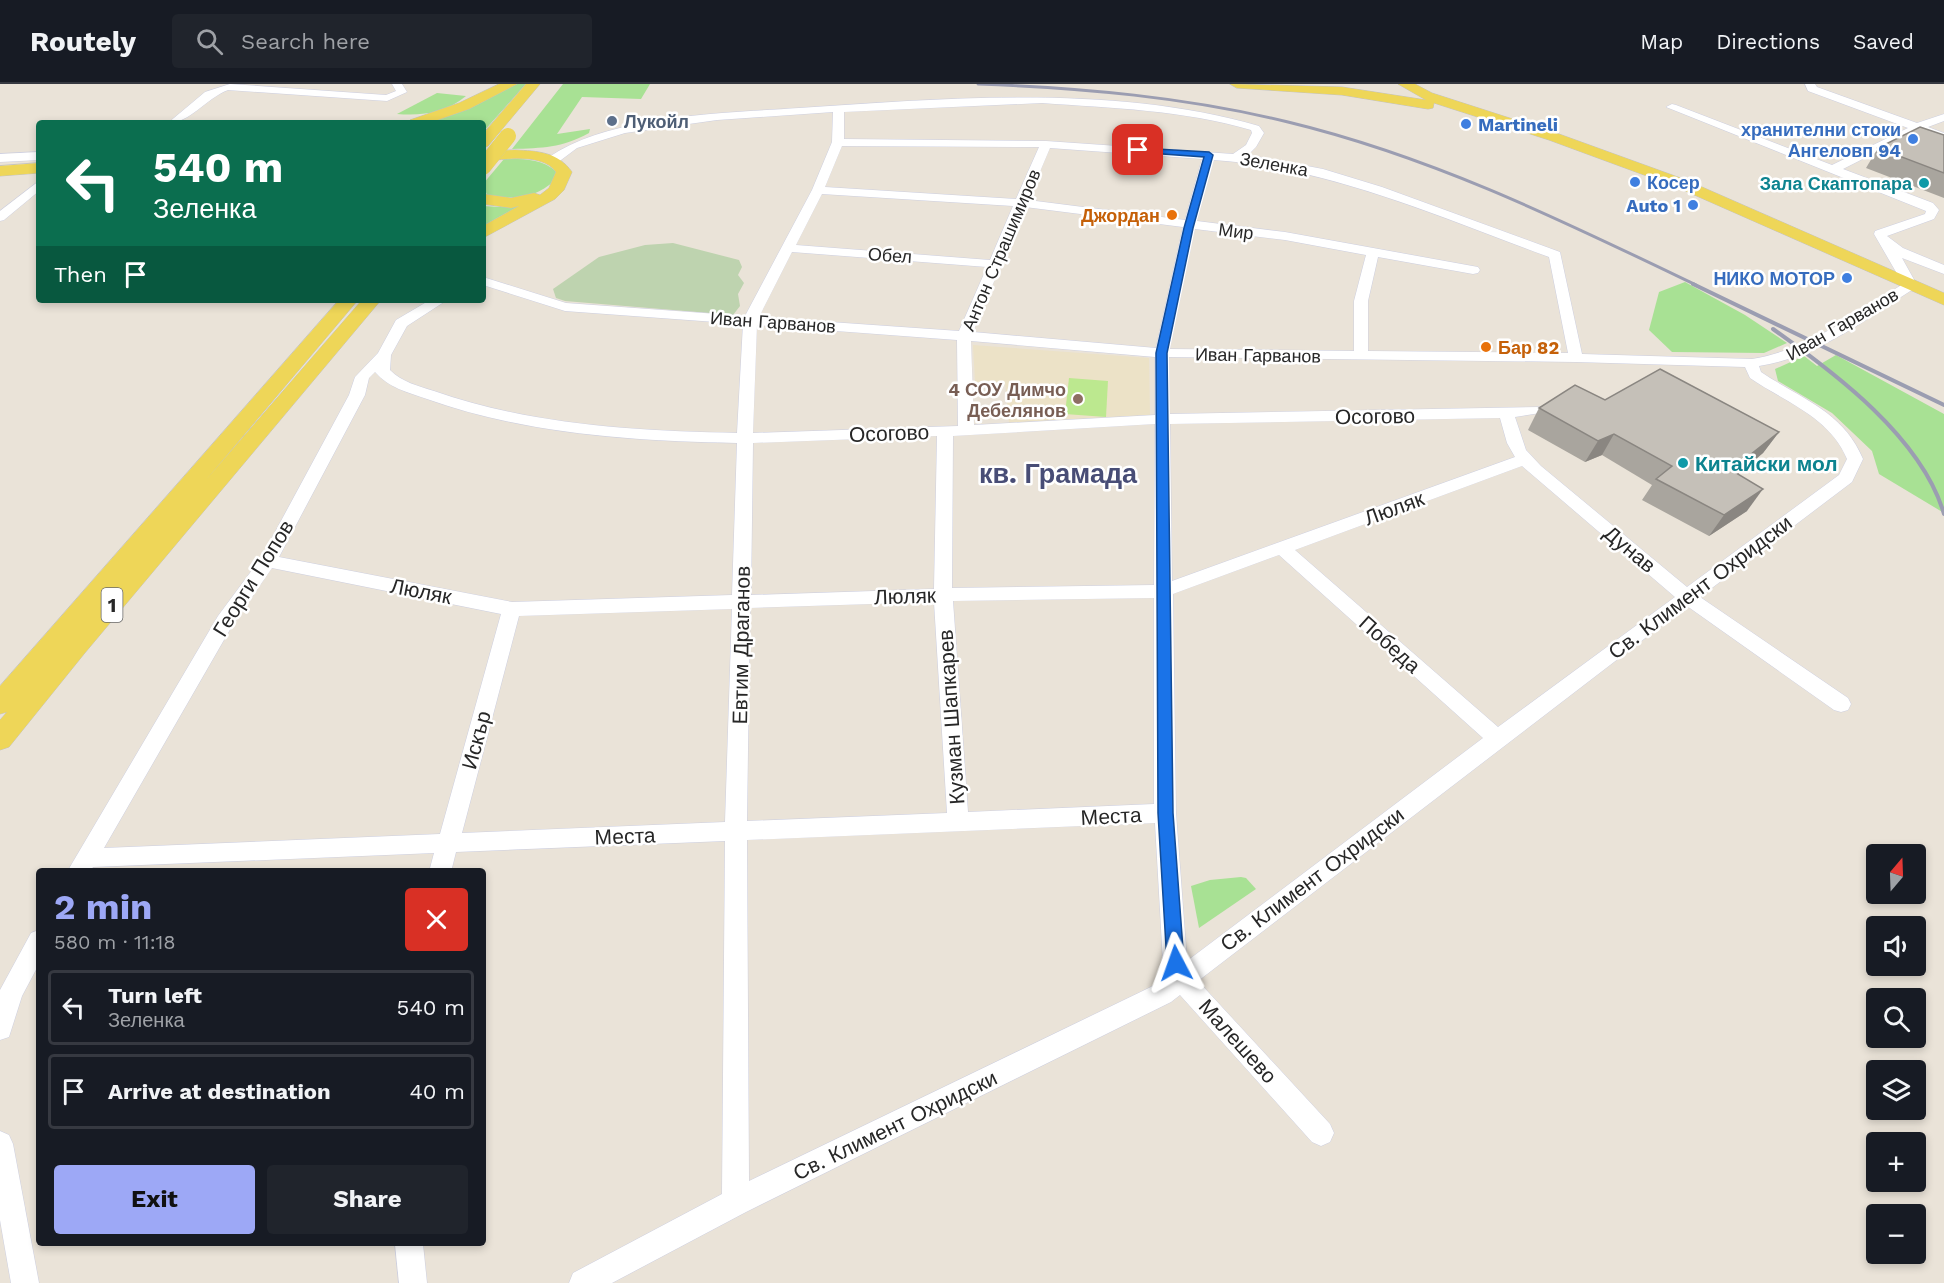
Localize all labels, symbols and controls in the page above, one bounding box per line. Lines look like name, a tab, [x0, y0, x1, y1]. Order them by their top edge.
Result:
search box	[172, 14, 592, 68]
text: Routely	[30, 25, 136, 58]
icon: search	[193, 25, 226, 58]
text: Search here	[241, 29, 370, 54]
text: Map	[1640, 29, 1683, 54]
text: Directions	[1716, 29, 1820, 54]
text: Saved	[1853, 29, 1914, 54]
place label: Лукойл	[624, 111, 689, 132]
marker: Лукойл	[605, 114, 619, 128]
place label: Martineli	[1478, 114, 1558, 135]
marker: Martineli	[1459, 117, 1473, 131]
place label: хранителни стоки Ангеловп 94	[1741, 119, 1901, 161]
pin	[1112, 124, 1163, 175]
marker: хранителни стоки Ангеловп 94	[1906, 132, 1920, 146]
icon: arrive	[1121, 133, 1154, 166]
text: 540 m	[153, 143, 283, 192]
icon: left	[54, 144, 132, 222]
street label: Зеленка	[1238, 148, 1311, 181]
street label: Антон Страшимиров	[957, 166, 1045, 334]
place label: Косер	[1647, 172, 1700, 193]
place label: Зала Скаптопара	[1760, 173, 1913, 194]
marker: Косер	[1628, 175, 1642, 189]
marker: Зала Скаптопара	[1917, 176, 1931, 190]
text: Зеленка	[153, 193, 257, 225]
place label: Auto 1	[1626, 195, 1681, 216]
marker: Auto 1	[1686, 198, 1700, 212]
place label: Джордан	[1081, 205, 1160, 226]
marker: Джордан	[1165, 208, 1179, 222]
street label: Мир	[1217, 218, 1255, 244]
street label: Обел	[867, 243, 913, 267]
icon: arrive	[119, 258, 152, 291]
text: Then	[54, 262, 107, 287]
place label: НИКО МОТОР	[1713, 268, 1835, 289]
marker: НИКО МОТОР	[1840, 271, 1854, 285]
street label: Иван Гарванов	[1782, 283, 1902, 365]
street label: Иван Гарванов	[709, 307, 837, 337]
place label: Бар 82	[1498, 337, 1559, 358]
marker: Бар 82	[1479, 340, 1493, 354]
street label: Иван Гарванов	[1195, 343, 1321, 367]
place label: 4 СОУ Димчо Дебелянов	[948, 379, 1066, 421]
marker: 4 СОУ Димчо Дебелянов	[1071, 392, 1085, 406]
street label: Осогово	[1335, 403, 1415, 429]
street label: Осогово	[848, 419, 930, 447]
place label: Китайски мол	[1695, 451, 1838, 476]
marker: Китайски мол	[1676, 456, 1690, 470]
district label: кв. Грамада	[979, 458, 1138, 490]
street label: Люляк	[1361, 485, 1428, 530]
street label: Св. Климент Охридски	[1603, 510, 1797, 664]
street label: Георги Попов	[207, 515, 299, 641]
street label: Дунав	[1599, 520, 1661, 578]
street label: Евтим Драганов	[727, 566, 755, 724]
street label: Люляк	[388, 573, 455, 609]
street label: Люляк	[874, 582, 937, 610]
road number: 1	[102, 588, 122, 622]
street label: Победа	[1354, 610, 1426, 678]
street label: Кузман Шапкарев	[932, 629, 970, 805]
street label: Искър	[456, 708, 496, 772]
street label: Места	[1080, 802, 1142, 830]
street label: Св. Климент Охридски	[1215, 802, 1409, 956]
street label: Места	[594, 822, 656, 850]
north arrow	[1866, 844, 1926, 904]
map controls	[1866, 844, 1926, 1264]
text: 2 min	[54, 886, 152, 928]
button: close	[405, 888, 468, 951]
button: sound	[1866, 916, 1926, 976]
text: 580 m · 11:18	[54, 930, 176, 954]
position arrow	[1144, 931, 1208, 995]
text: Turn left	[108, 983, 202, 1008]
button: search	[1866, 988, 1926, 1048]
icon: left	[57, 991, 90, 1024]
street label: Малешево	[1194, 994, 1282, 1088]
text: 540 m	[397, 995, 465, 1020]
text: Зеленка	[108, 1008, 185, 1032]
button: layers	[1866, 1060, 1926, 1120]
street label: Св. Климент Охридски	[789, 1065, 1001, 1185]
icon: arrive	[57, 1075, 90, 1108]
text: Arrive at destination	[108, 1079, 331, 1104]
text: 40 m	[409, 1079, 465, 1104]
button: +	[1866, 1132, 1926, 1192]
button: Exit	[54, 1165, 255, 1234]
button: Share	[267, 1165, 468, 1234]
button: −	[1866, 1204, 1926, 1264]

